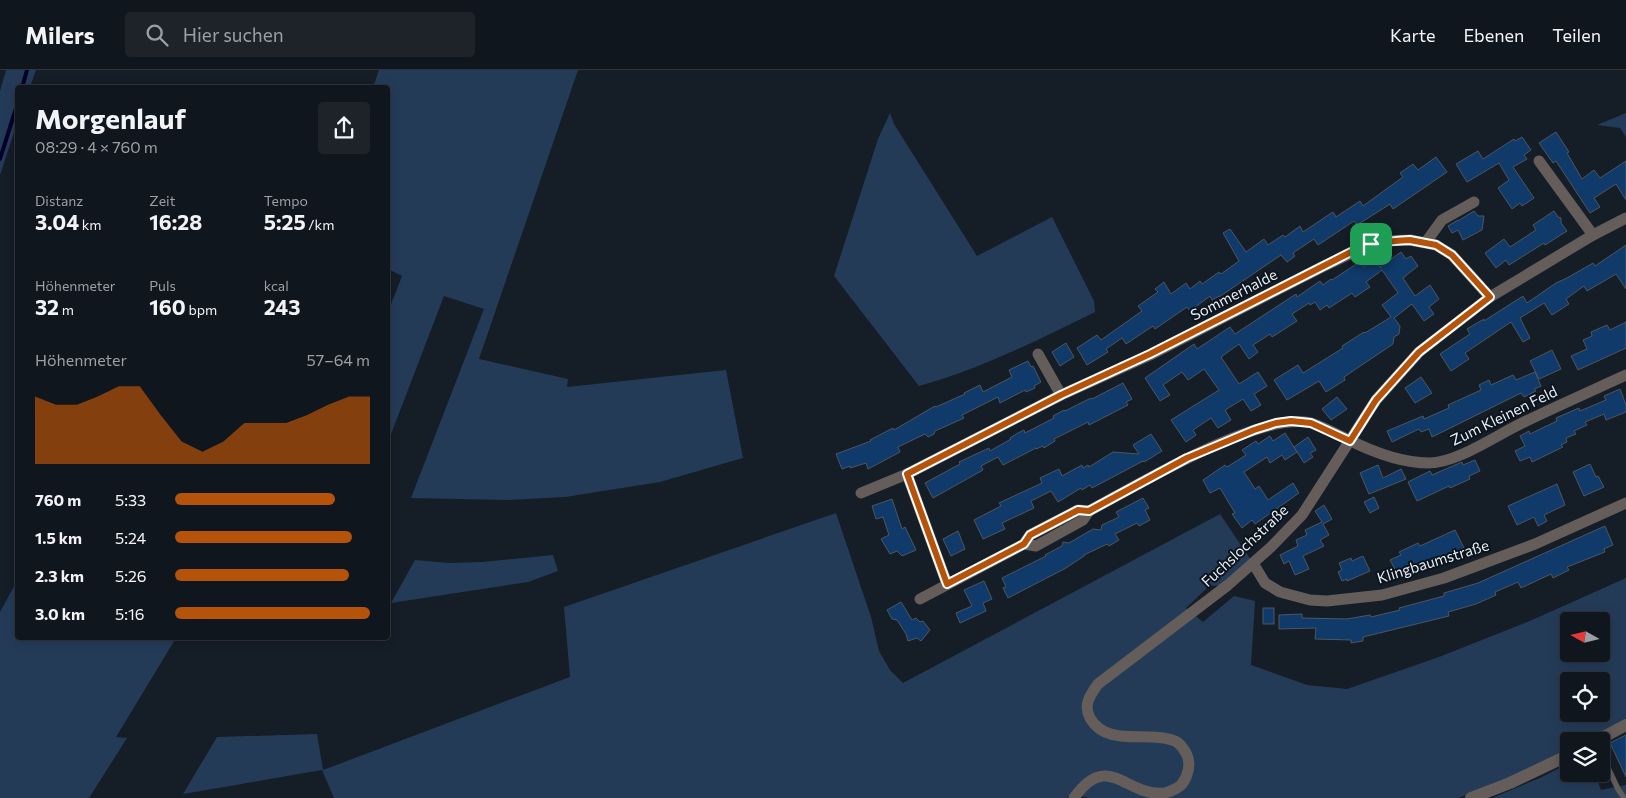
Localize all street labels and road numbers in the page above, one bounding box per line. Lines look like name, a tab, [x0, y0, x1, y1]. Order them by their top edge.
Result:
street label: Sommerhalde	[1187, 265, 1280, 324]
street label: Zum Kleinen Feld	[1447, 381, 1560, 449]
street label: Fuchslochstraße	[1197, 500, 1291, 590]
street label: Klingbaumstraße	[1374, 535, 1491, 587]

